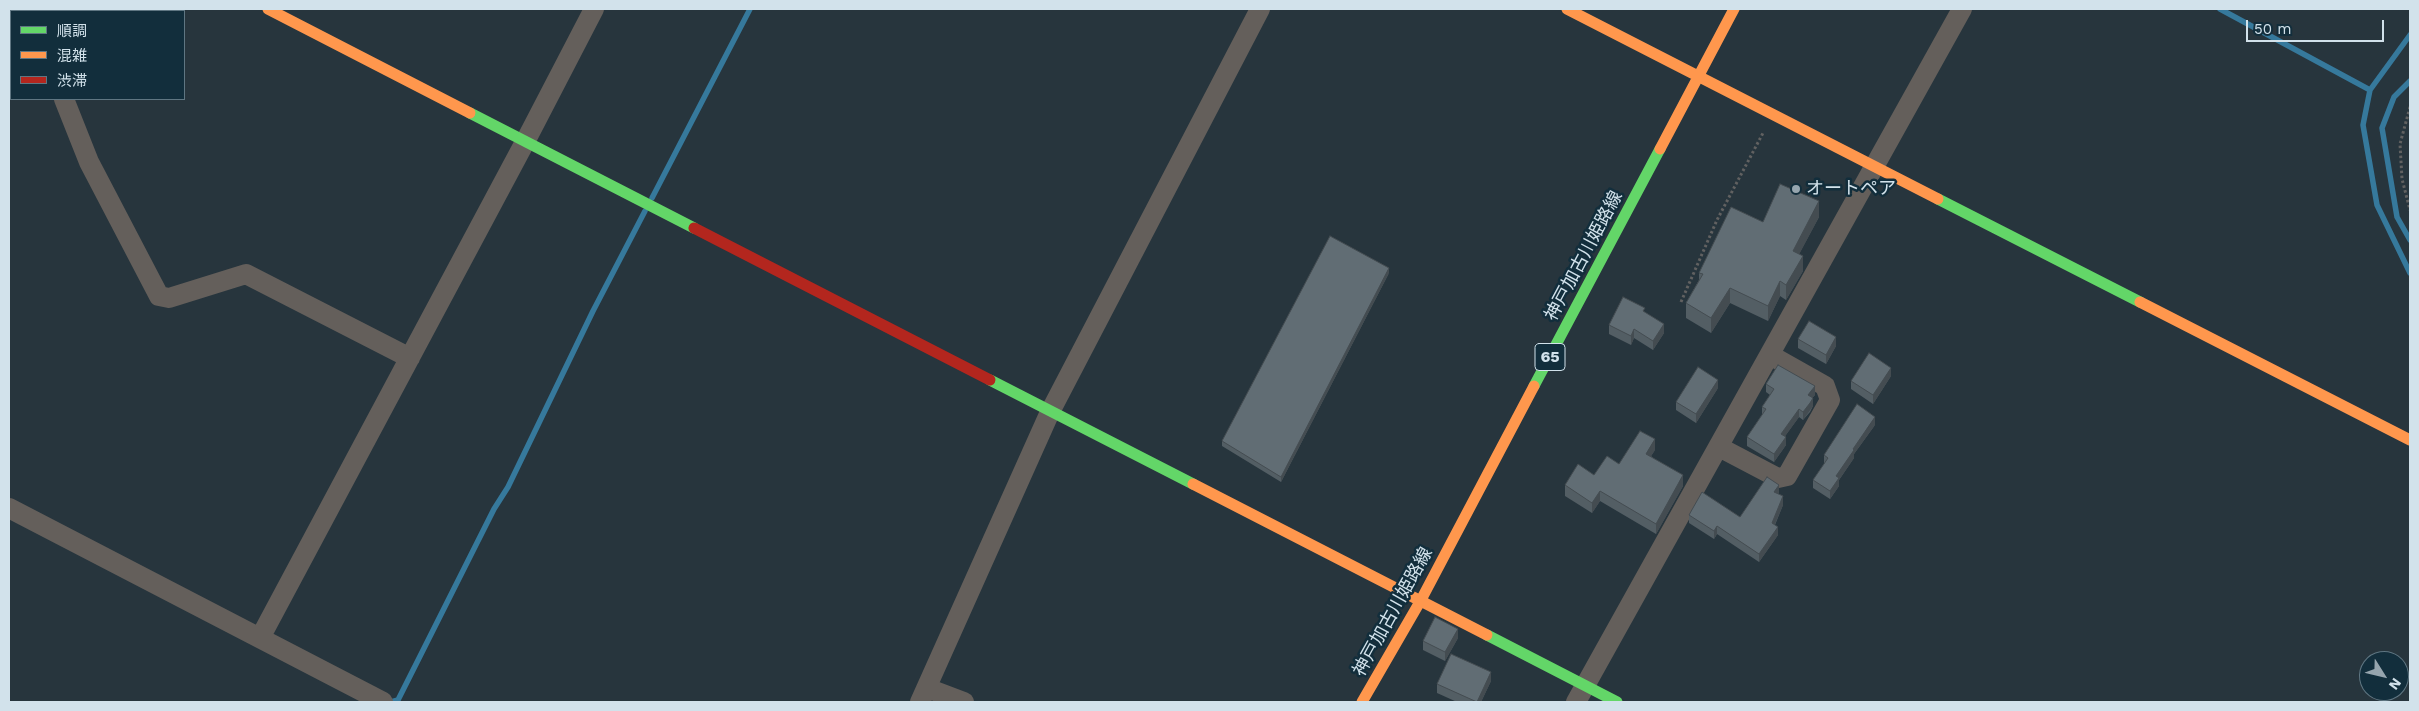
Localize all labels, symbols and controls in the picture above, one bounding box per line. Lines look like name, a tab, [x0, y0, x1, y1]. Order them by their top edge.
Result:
legend	[10, 10, 185, 100]
scale bar	[2249, 10, 2386, 42]
text: 50 m	[2254, 20, 2291, 38]
text: 順調	[57, 22, 87, 40]
text: 混雑	[57, 47, 87, 65]
text: 渋滞	[57, 72, 87, 90]
place label: オートペア	[1806, 178, 1896, 200]
marker: オートペア	[1790, 183, 1802, 195]
street label: 神戸加古川姫路線	[1541, 187, 1627, 325]
road number: 65	[1535, 344, 1565, 371]
street label: 神戸加古川姫路線	[1349, 544, 1437, 680]
north arrow	[2359, 651, 2409, 701]
text: N	[2386, 675, 2405, 693]

